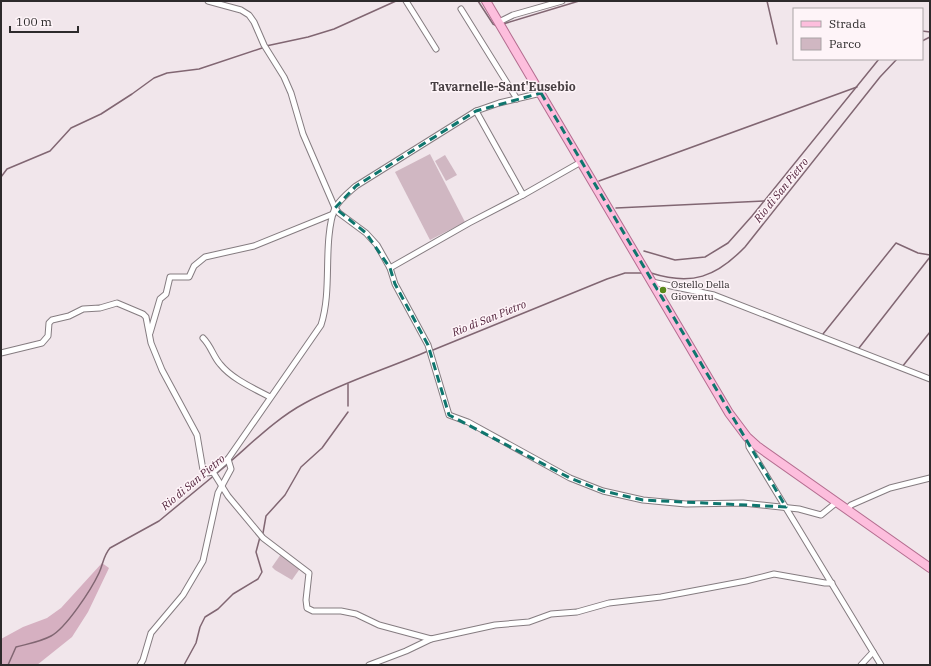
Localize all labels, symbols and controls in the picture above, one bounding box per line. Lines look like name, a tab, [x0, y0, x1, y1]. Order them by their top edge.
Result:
scale bar	[10, 8, 78, 34]
legend	[793, 8, 923, 60]
text: 100 m	[16, 14, 52, 29]
text: Strada	[829, 16, 866, 31]
text: Parco	[829, 36, 861, 51]
district label: Tavarnelle-Sant'Eusebio	[430, 79, 576, 94]
water label: Rio di San Pietro	[750, 155, 812, 226]
place label: Ostello Della Gioventu	[671, 278, 730, 303]
marker: Ostello Della Gioventu	[658, 285, 668, 295]
water label: Rio di San Pietro	[449, 297, 529, 340]
water label: Rio di San Pietro	[158, 451, 228, 513]

